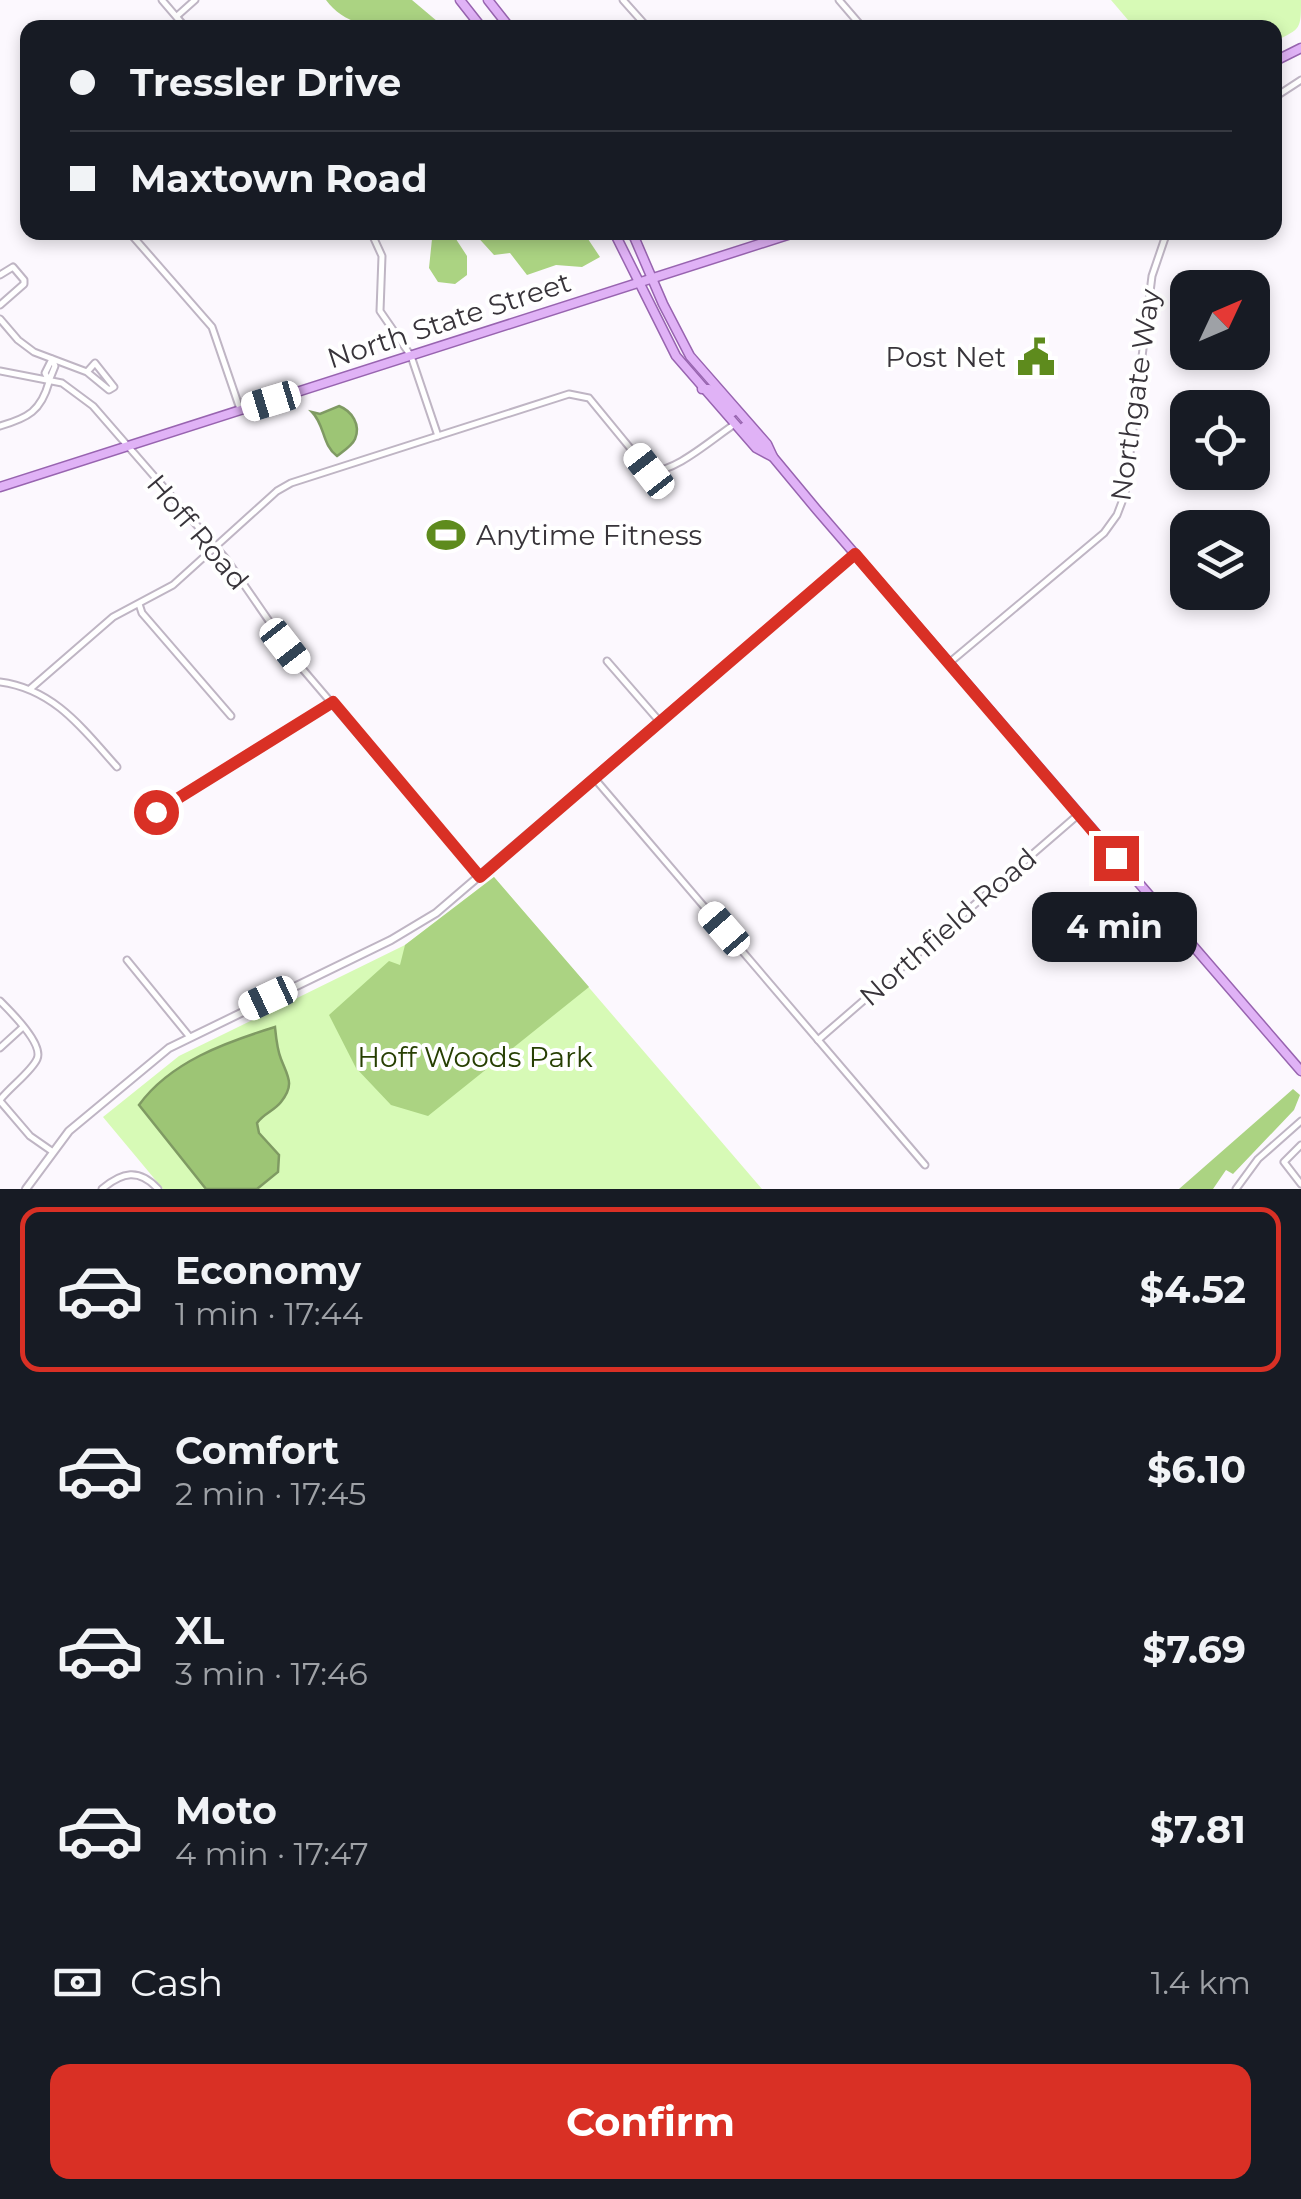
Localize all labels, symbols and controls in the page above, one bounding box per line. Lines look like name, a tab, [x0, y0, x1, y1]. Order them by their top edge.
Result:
text: Tressler Drive	[130, 59, 401, 106]
text: Maxtown Road	[130, 155, 428, 202]
street label: North State Street	[323, 265, 575, 375]
north arrow	[1170, 270, 1270, 370]
map controls	[1170, 270, 1270, 610]
street label: Northgate Way	[1103, 286, 1167, 503]
public building icon: Post Net	[1015, 336, 1057, 378]
place label: Post Net	[885, 340, 1006, 374]
car	[238, 378, 304, 424]
button: locate	[1170, 390, 1270, 490]
car	[619, 438, 679, 504]
street label: Hoff Road	[140, 467, 256, 597]
button: layers	[1170, 510, 1270, 610]
sports icon: Anytime Fitness	[425, 514, 467, 556]
place label: Anytime Fitness	[476, 518, 702, 552]
car	[255, 613, 315, 679]
route start	[134, 790, 179, 835]
route end	[1094, 836, 1139, 881]
street label: Northfield Road	[853, 841, 1043, 1013]
callout: 4 min	[1034, 893, 1198, 963]
car	[693, 897, 755, 961]
text: 4 min	[1066, 907, 1163, 946]
car	[234, 972, 302, 1024]
park label: Hoff Woods Park	[357, 1040, 593, 1074]
icon: car	[55, 1245, 145, 1335]
text: Economy	[175, 1247, 361, 1294]
text: $4.52	[1140, 1266, 1246, 1313]
text: 1 min · 17:44	[175, 1294, 363, 1333]
icon: car	[55, 1425, 145, 1515]
text: Comfort	[175, 1427, 339, 1474]
text: $6.10	[1147, 1446, 1246, 1493]
text: 2 min · 17:45	[175, 1474, 366, 1513]
icon: car	[55, 1605, 145, 1695]
text: XL	[175, 1607, 224, 1654]
text: $7.69	[1143, 1626, 1246, 1673]
text: 3 min · 17:46	[175, 1654, 368, 1693]
icon: car	[55, 1785, 145, 1875]
text: Moto	[175, 1787, 277, 1834]
text: $7.81	[1150, 1806, 1246, 1853]
text: 4 min · 17:47	[175, 1834, 369, 1873]
icon: cash	[50, 1955, 105, 2010]
text: Cash	[130, 1959, 223, 2006]
text: 1.4 km	[1151, 1963, 1251, 2002]
button: Confirm	[50, 2064, 1251, 2179]

